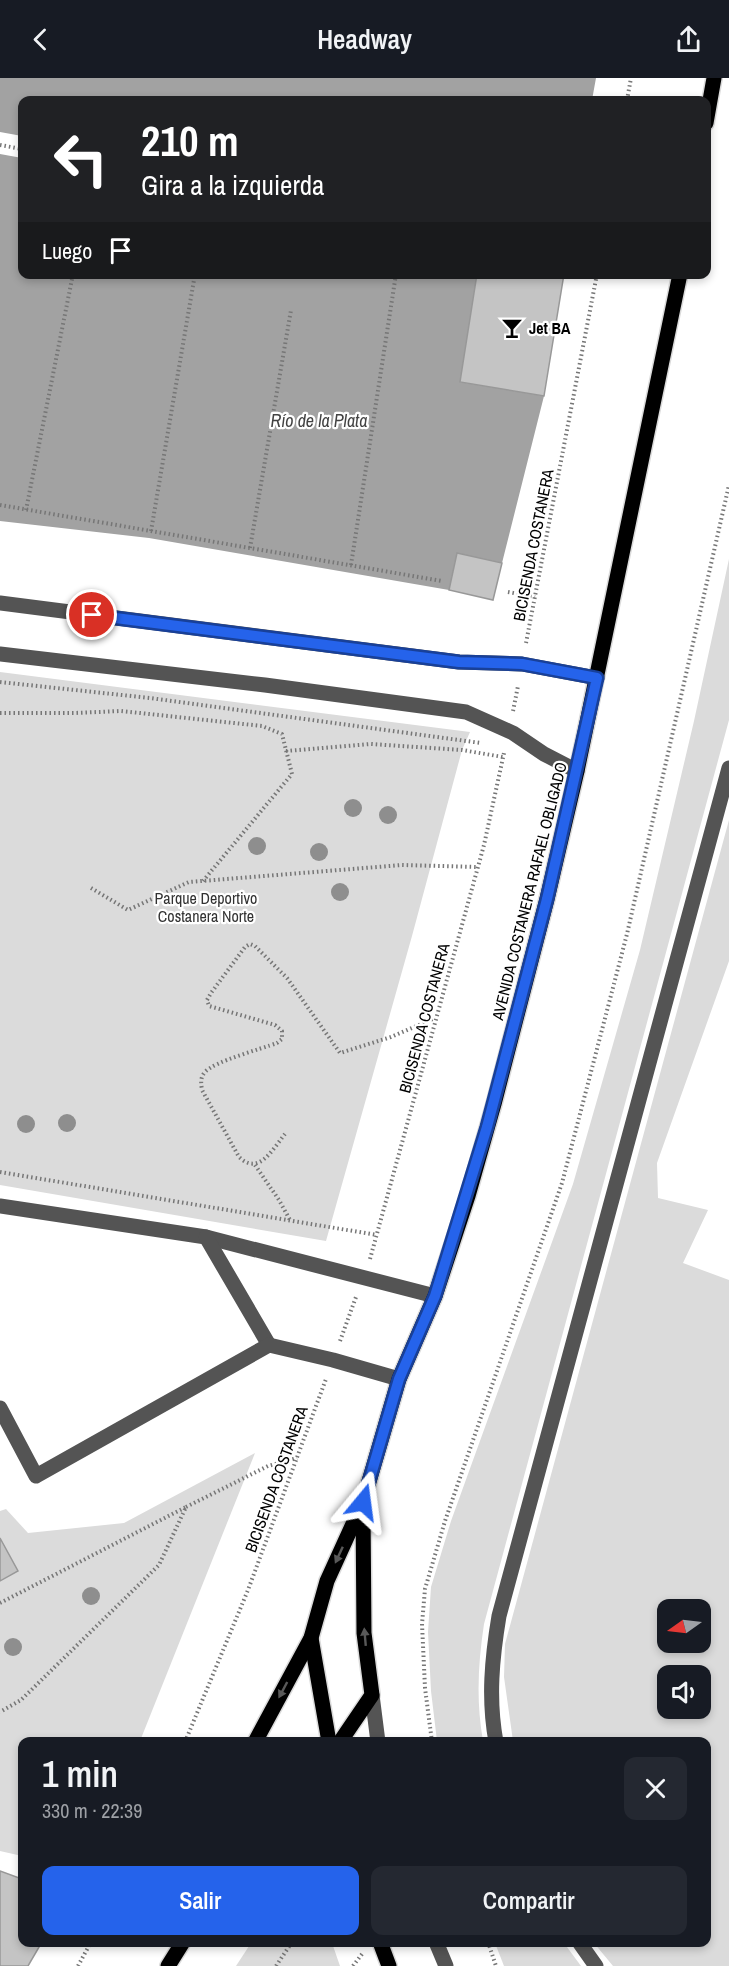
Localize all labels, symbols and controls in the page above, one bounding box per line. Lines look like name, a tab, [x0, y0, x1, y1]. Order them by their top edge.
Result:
text: Headway	[317, 21, 412, 57]
icon: back	[24, 23, 57, 56]
icon: share	[672, 23, 705, 56]
text: 210 m	[141, 113, 239, 169]
icon: left	[42, 120, 120, 198]
text: Gira a la izquierda	[141, 167, 324, 203]
icon: arrive	[104, 234, 137, 267]
text: Luego	[42, 236, 92, 266]
bar icon: Jet BA	[500, 316, 524, 340]
place label: Jet BA	[529, 317, 571, 339]
water label: Río de la Plata	[271, 408, 367, 433]
street label: BICISENDA COSTANERA	[507, 467, 559, 623]
pin	[66, 589, 117, 640]
icon: arrive	[75, 598, 108, 631]
street label: AVENIDA COSTANERA RAFAEL OBLIGADO	[486, 760, 572, 1023]
park label: Parque Deportivo Costanera Norte	[155, 887, 257, 927]
street label: BICISENDA COSTANERA	[393, 940, 455, 1095]
street label: BICISENDA COSTANERA	[239, 1402, 313, 1555]
position arrow	[331, 1470, 395, 1534]
one-way arrow	[334, 1547, 343, 1564]
north arrow	[657, 1599, 711, 1653]
map controls	[657, 1599, 711, 1719]
one-way arrow	[360, 1627, 370, 1646]
button: sound	[657, 1665, 711, 1719]
one-way arrow	[278, 1681, 288, 1698]
text: 1 min	[42, 1750, 118, 1798]
button: close	[624, 1757, 687, 1820]
text: 330 m · 22:39	[42, 1797, 142, 1824]
button: Salir	[42, 1866, 359, 1935]
button: Compartir	[371, 1866, 687, 1935]

